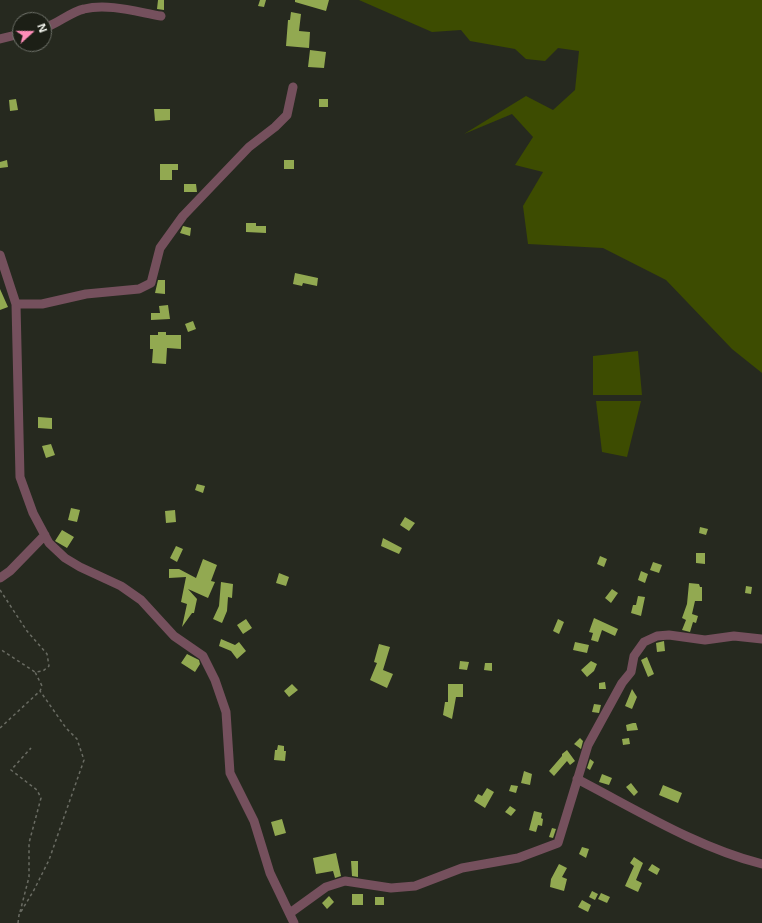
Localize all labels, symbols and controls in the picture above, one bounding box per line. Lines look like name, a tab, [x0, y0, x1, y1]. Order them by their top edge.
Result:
north arrow	[12, 12, 52, 52]
text: N	[34, 21, 51, 35]

